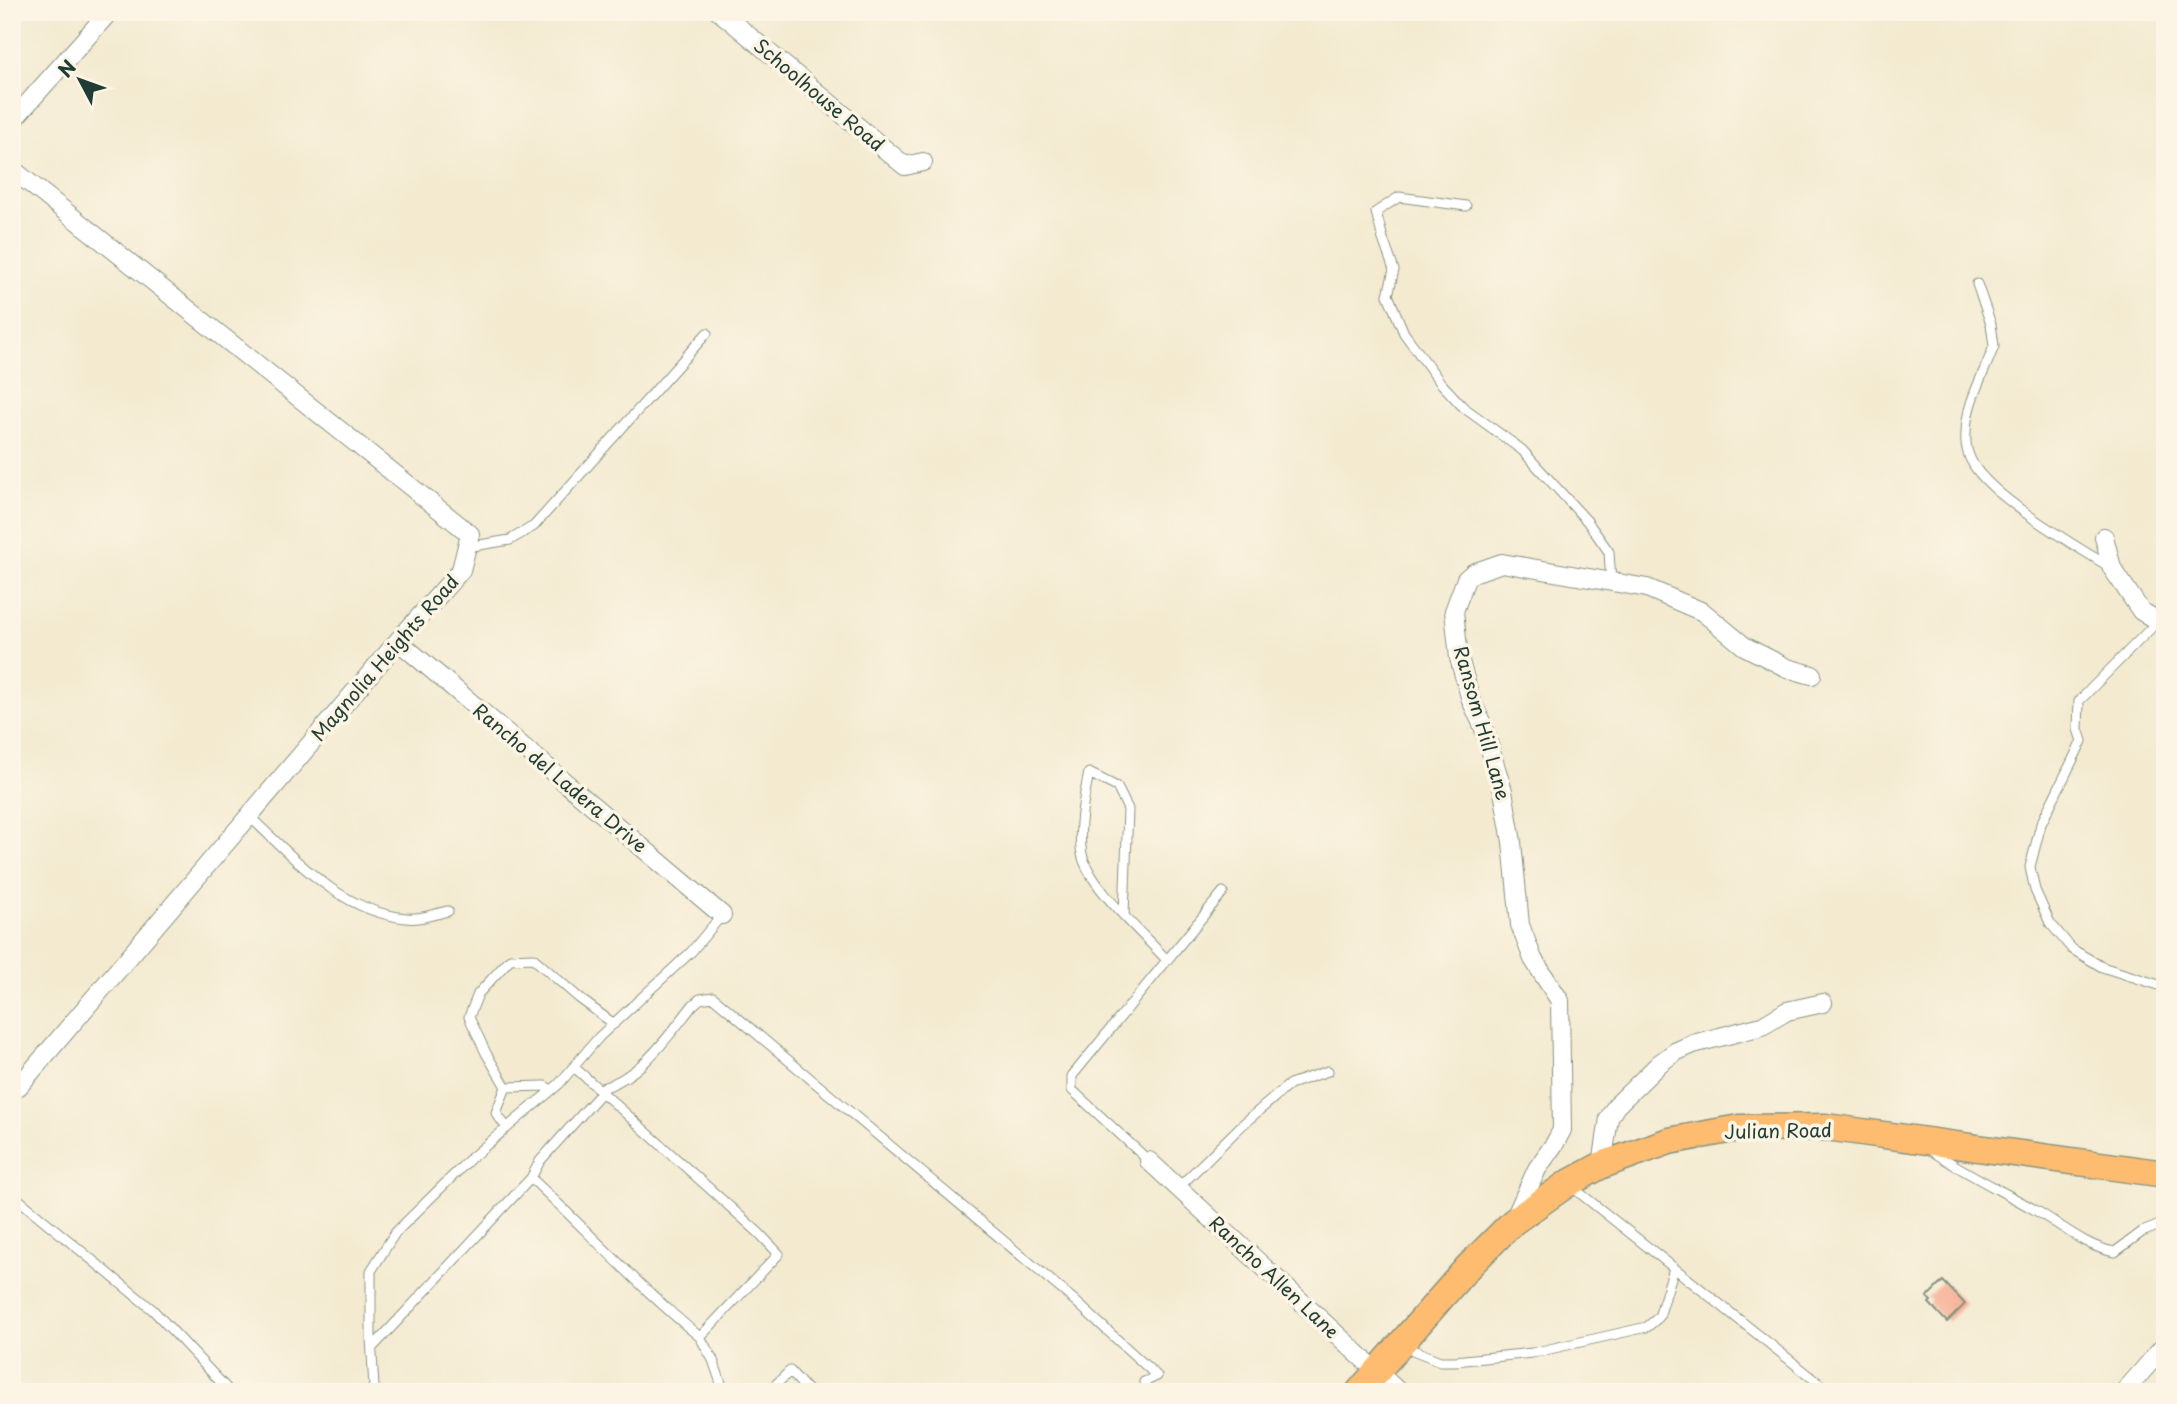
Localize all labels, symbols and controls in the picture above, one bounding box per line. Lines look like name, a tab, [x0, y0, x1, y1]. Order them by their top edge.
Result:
street label: Schoolhouse Road	[748, 31, 891, 157]
north arrow	[46, 46, 116, 116]
text: N	[51, 53, 82, 83]
street label: Magnolia Heights Road	[304, 568, 465, 747]
street label: Ransom Hill Lane	[1448, 642, 1518, 803]
street label: Rancho del Ladera Drive	[467, 696, 654, 859]
street label: Julian Road	[1724, 1115, 1832, 1145]
street label: Rancho Allen Lane	[1203, 1208, 1346, 1344]

